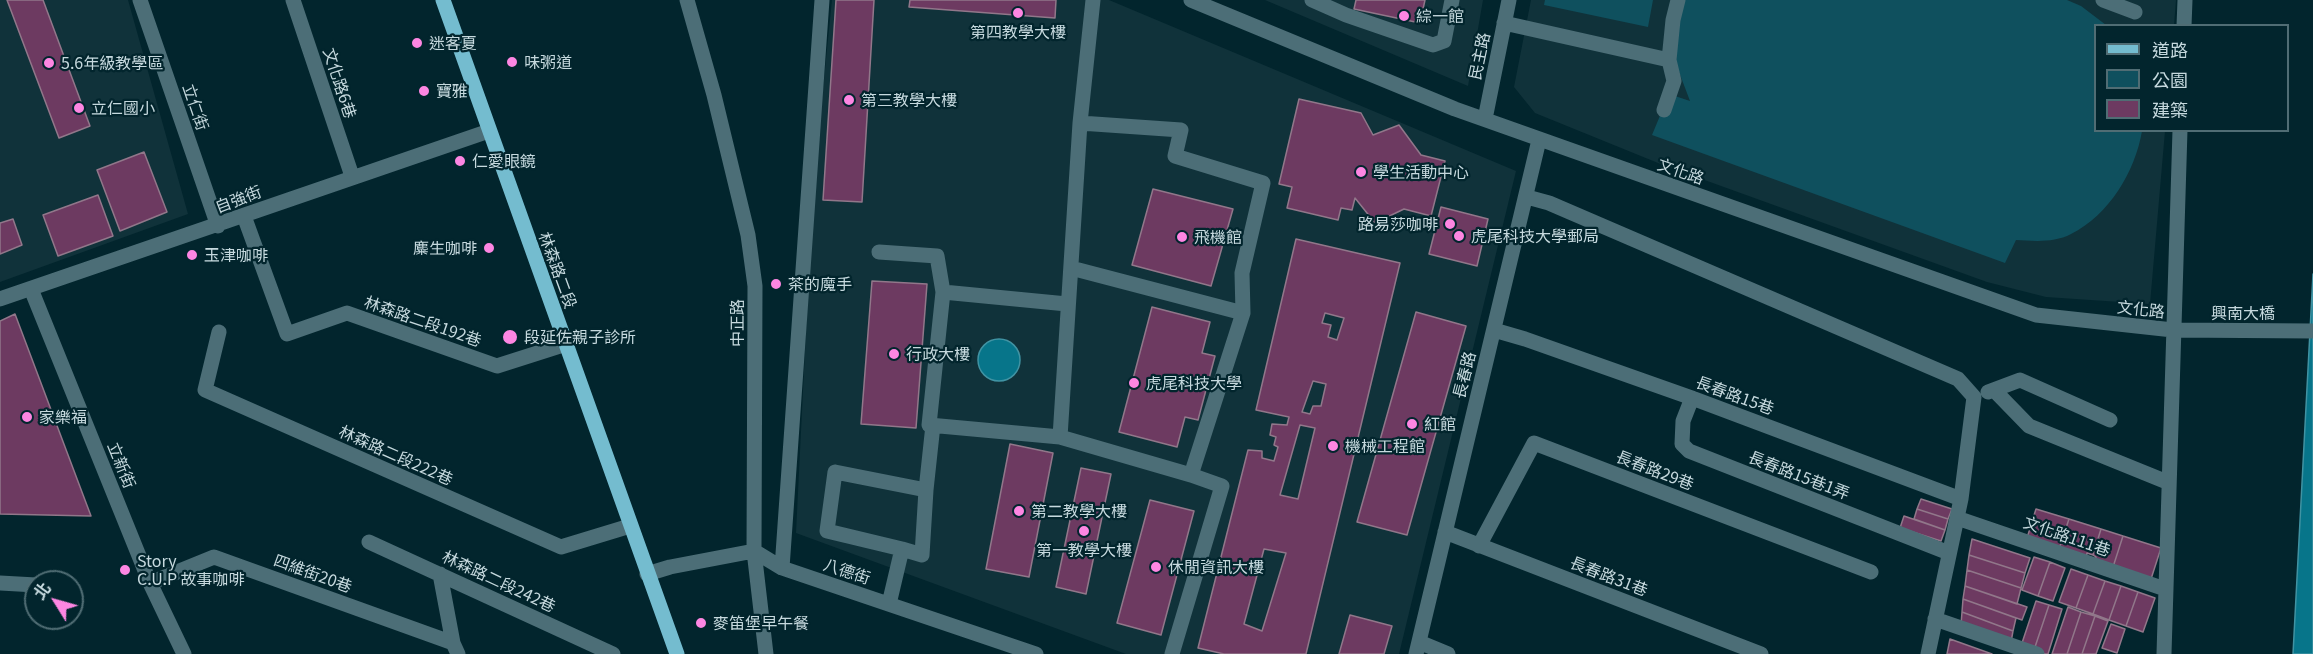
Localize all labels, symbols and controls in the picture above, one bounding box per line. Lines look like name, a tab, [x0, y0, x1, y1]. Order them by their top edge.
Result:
marker: 第四教學大樓	[1011, 6, 1025, 20]
place label: 綜一館	[1416, 6, 1464, 26]
marker: 綜一館	[1397, 9, 1411, 23]
place label: 第四教學大樓	[970, 22, 1066, 42]
legend	[2094, 24, 2289, 132]
street label: 民主路	[1465, 31, 1493, 81]
place label: 迷客夏	[429, 33, 477, 53]
marker: 迷客夏	[410, 36, 424, 50]
text: 道路	[2152, 36, 2188, 62]
street label: 文化路6巷	[320, 45, 360, 121]
place label: 味粥道	[524, 52, 572, 72]
place label: 5.6年級教學區	[61, 53, 163, 73]
marker: 味粥道	[505, 55, 519, 69]
marker: 5.6年級教學區	[42, 56, 56, 70]
text: 公園	[2152, 66, 2188, 92]
street label: 立仁街	[179, 81, 213, 133]
place label: 寶雅	[436, 81, 468, 101]
marker: 寶雅	[417, 84, 431, 98]
place label: 第三教學大樓	[861, 90, 957, 110]
marker: 第三教學大樓	[842, 93, 856, 107]
text: 建築	[2152, 96, 2188, 122]
place label: 立仁國小	[91, 98, 155, 118]
marker: 立仁國小	[72, 101, 86, 115]
place label: 仁愛眼鏡	[472, 151, 536, 171]
marker: 仁愛眼鏡	[453, 154, 467, 168]
street label: 文化路	[1655, 154, 1707, 188]
place label: 學生活動中心	[1373, 162, 1469, 182]
marker: 學生活動中心	[1354, 165, 1368, 179]
street label: 自強街	[212, 181, 264, 217]
place label: 路易莎咖啡	[1358, 214, 1438, 234]
marker: 路易莎咖啡	[1443, 217, 1457, 231]
place label: 虎尾科技大學郵局	[1471, 226, 1599, 246]
place label: 飛機館	[1194, 227, 1242, 247]
street label: 林森路二段	[535, 229, 581, 311]
marker: 虎尾科技大學郵局	[1452, 229, 1466, 243]
marker: 飛機館	[1175, 230, 1189, 244]
place label: 麋生咖啡	[413, 238, 477, 258]
marker: 麋生咖啡	[482, 241, 496, 255]
place label: 玉津咖啡	[204, 245, 268, 265]
marker: 玉津咖啡	[185, 248, 199, 262]
place label: 茶的魔手	[788, 274, 852, 294]
marker: 茶的魔手	[769, 277, 783, 291]
street label: 林森路二段192巷	[362, 292, 484, 350]
street label: 文化路	[2116, 297, 2166, 321]
street label: 中正路	[727, 299, 747, 347]
street label: 興南大橋	[2211, 303, 2275, 323]
place label: 段延佐親子診所	[524, 327, 636, 347]
marker: 段延佐親子診所	[501, 328, 519, 346]
place label: 行政大樓	[906, 344, 970, 364]
marker: 行政大樓	[887, 347, 901, 361]
street label: 長春路	[1449, 349, 1479, 401]
street label: 長春路15巷	[1693, 372, 1777, 418]
place label: 虎尾科技大學	[1146, 373, 1242, 393]
marker: 虎尾科技大學	[1127, 376, 1141, 390]
place label: 家樂福	[39, 407, 87, 427]
marker: 家樂福	[20, 410, 34, 424]
place label: 紅館	[1424, 414, 1456, 434]
marker: 紅館	[1405, 417, 1419, 431]
street label: 林森路二段222巷	[336, 421, 456, 489]
place label: 機械工程館	[1345, 436, 1425, 456]
street label: 立新街	[104, 439, 140, 491]
marker: 機械工程館	[1326, 439, 1340, 453]
street label: 長春路29巷	[1613, 446, 1697, 494]
street label: 長春路15巷1弄	[1746, 447, 1852, 503]
place label: 第二教學大樓	[1031, 501, 1127, 521]
marker: 第二教學大樓	[1012, 504, 1026, 518]
street label: 文化路111巷	[2021, 512, 2113, 560]
marker: 第一教學大樓	[1077, 524, 1091, 538]
place label: 第一教學大樓	[1036, 540, 1132, 560]
street label: 林森路二段242巷	[439, 546, 559, 616]
street label: 四維街20巷	[271, 550, 355, 596]
place label: Story C.U.P 故事咖啡	[137, 551, 245, 589]
street label: 長春路31巷	[1567, 552, 1651, 600]
street label: 八德街	[821, 554, 873, 588]
place label: 休閒資訊大樓	[1168, 557, 1264, 577]
marker: 休閒資訊大樓	[1149, 560, 1163, 574]
marker: Story C.U.P 故事咖啡	[118, 563, 132, 577]
north arrow	[24, 570, 84, 630]
text: 北	[27, 577, 56, 604]
place label: 麥笛堡早午餐	[713, 613, 809, 633]
marker: 麥笛堡早午餐	[694, 616, 708, 630]

